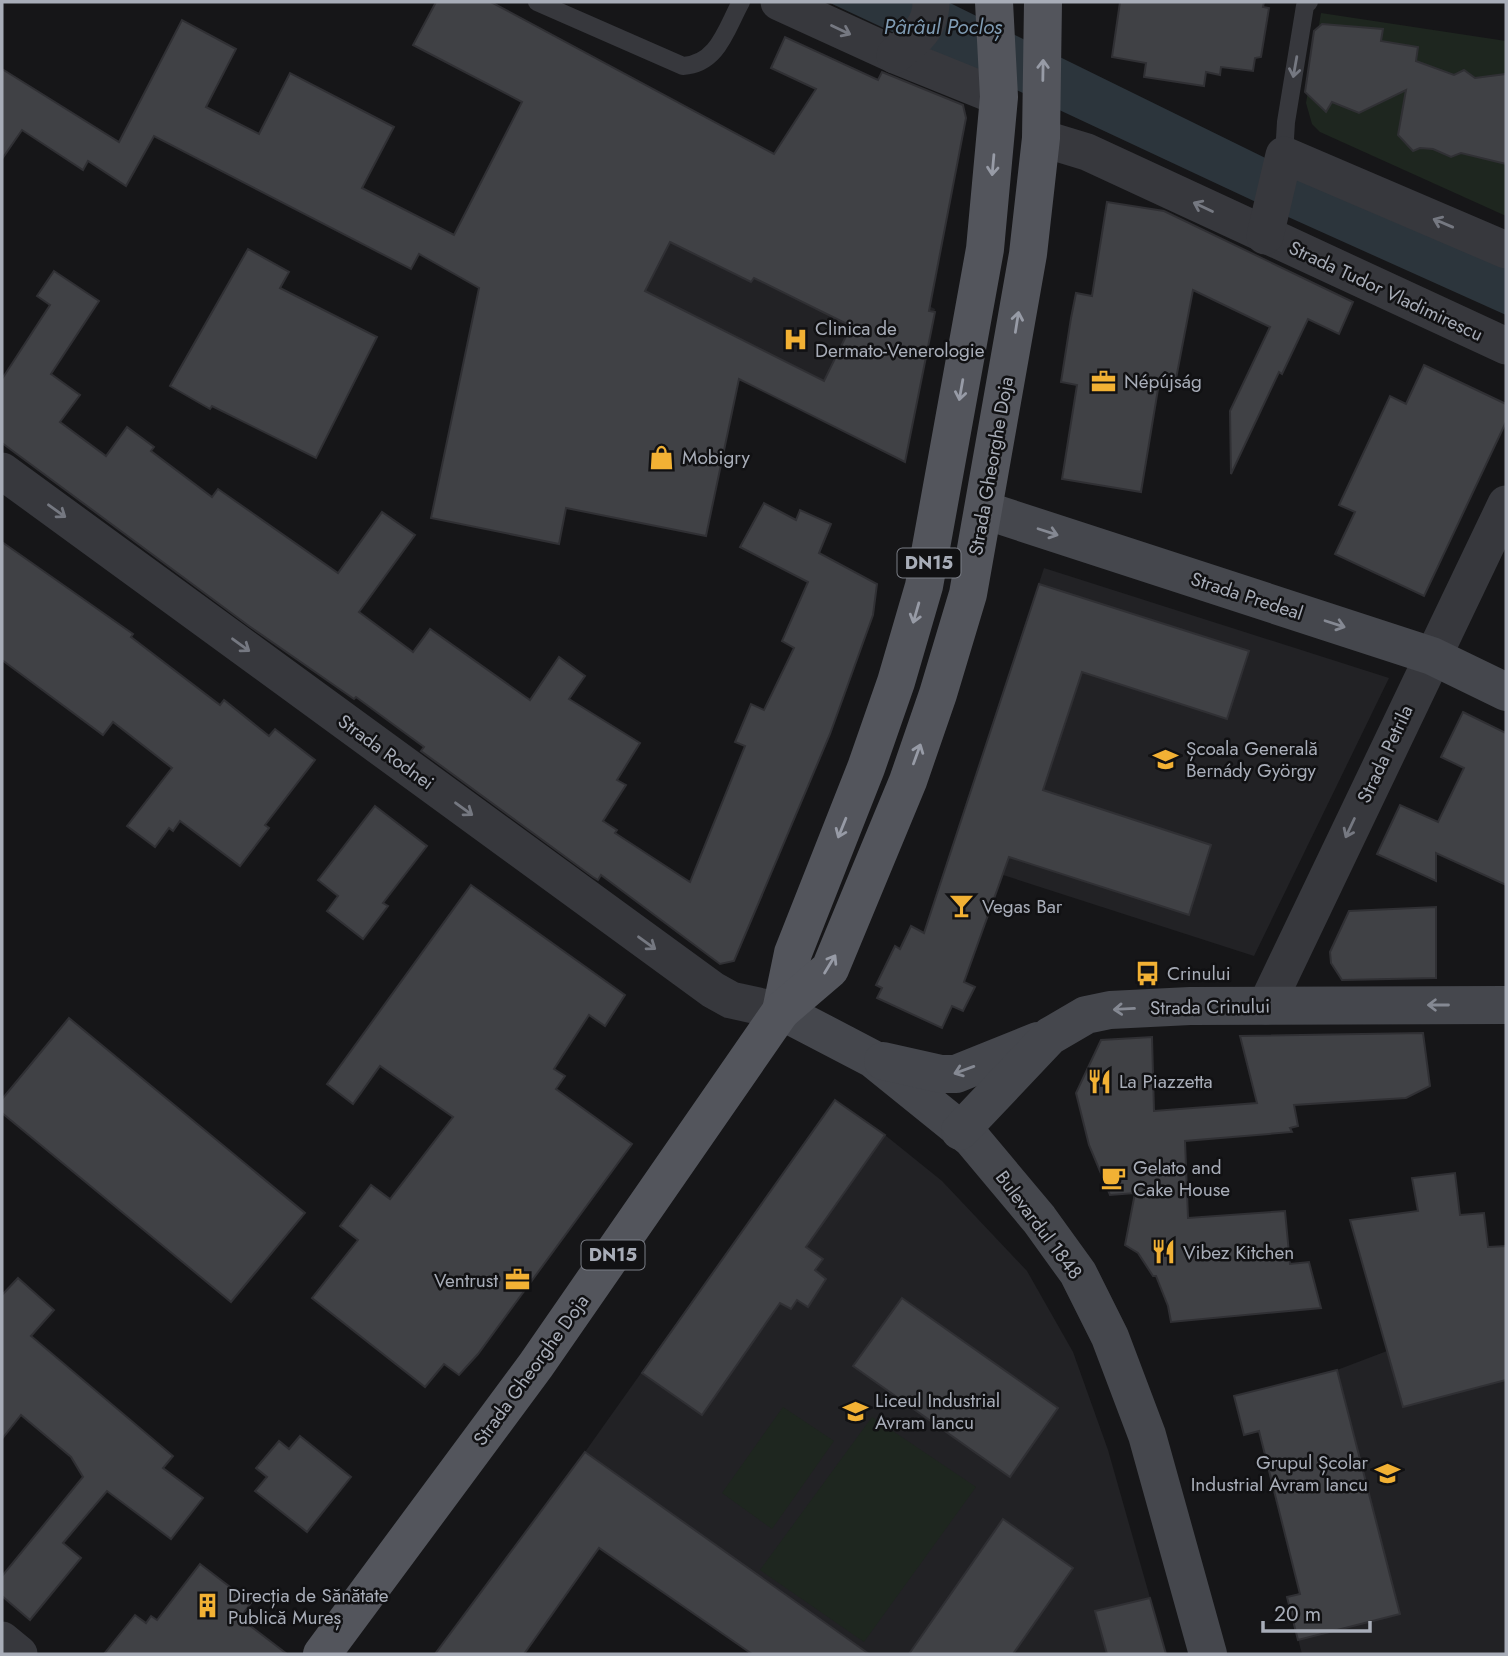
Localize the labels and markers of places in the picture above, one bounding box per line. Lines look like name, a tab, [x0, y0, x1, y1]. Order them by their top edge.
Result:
place label: Clinica de Dermato-Venerologie	[815, 315, 985, 364]
hospital icon: Clinica de Dermato-Venerologie	[781, 325, 809, 353]
office icon: Népújság	[1090, 367, 1118, 395]
place label: Népújság	[1124, 368, 1202, 395]
shop icon: Mobigry	[648, 443, 676, 471]
place label: Mobigry	[682, 444, 750, 471]
place label: Școala Generală Bernády György	[1186, 735, 1318, 784]
school or university icon: Școala Generală Bernády György	[1152, 745, 1180, 773]
bar icon: Vegas Bar	[948, 892, 976, 920]
place label: Vegas Bar	[982, 893, 1063, 920]
bus stop icon: Crinului	[1133, 959, 1161, 987]
place label: Crinului	[1167, 960, 1231, 987]
restaurant icon: La Piazzetta	[1085, 1067, 1113, 1095]
place label: La Piazzetta	[1119, 1068, 1213, 1095]
place label: Gelato and Cake House	[1133, 1154, 1230, 1203]
cafe icon: Gelato and Cake House	[1099, 1164, 1127, 1192]
restaurant icon: Vibez Kitchen	[1149, 1238, 1177, 1266]
place label: Vibez Kitchen	[1183, 1239, 1294, 1266]
office icon: Ventrust	[504, 1266, 532, 1294]
place label: Ventrust	[434, 1267, 498, 1294]
place label: Liceul Industrial Avram Iancu	[875, 1387, 1000, 1436]
school or university icon: Liceul Industrial Avram Iancu	[841, 1397, 869, 1425]
place label: Grupul Școlar Industrial Avram Iancu	[1191, 1449, 1368, 1498]
school or university icon: Grupul Școlar Industrial Avram Iancu	[1374, 1459, 1402, 1487]
place label: Direcția de Sănătate Publică Mureș	[228, 1582, 389, 1631]
building icon: Direcția de Sănătate Publică Mureș	[194, 1592, 222, 1620]

